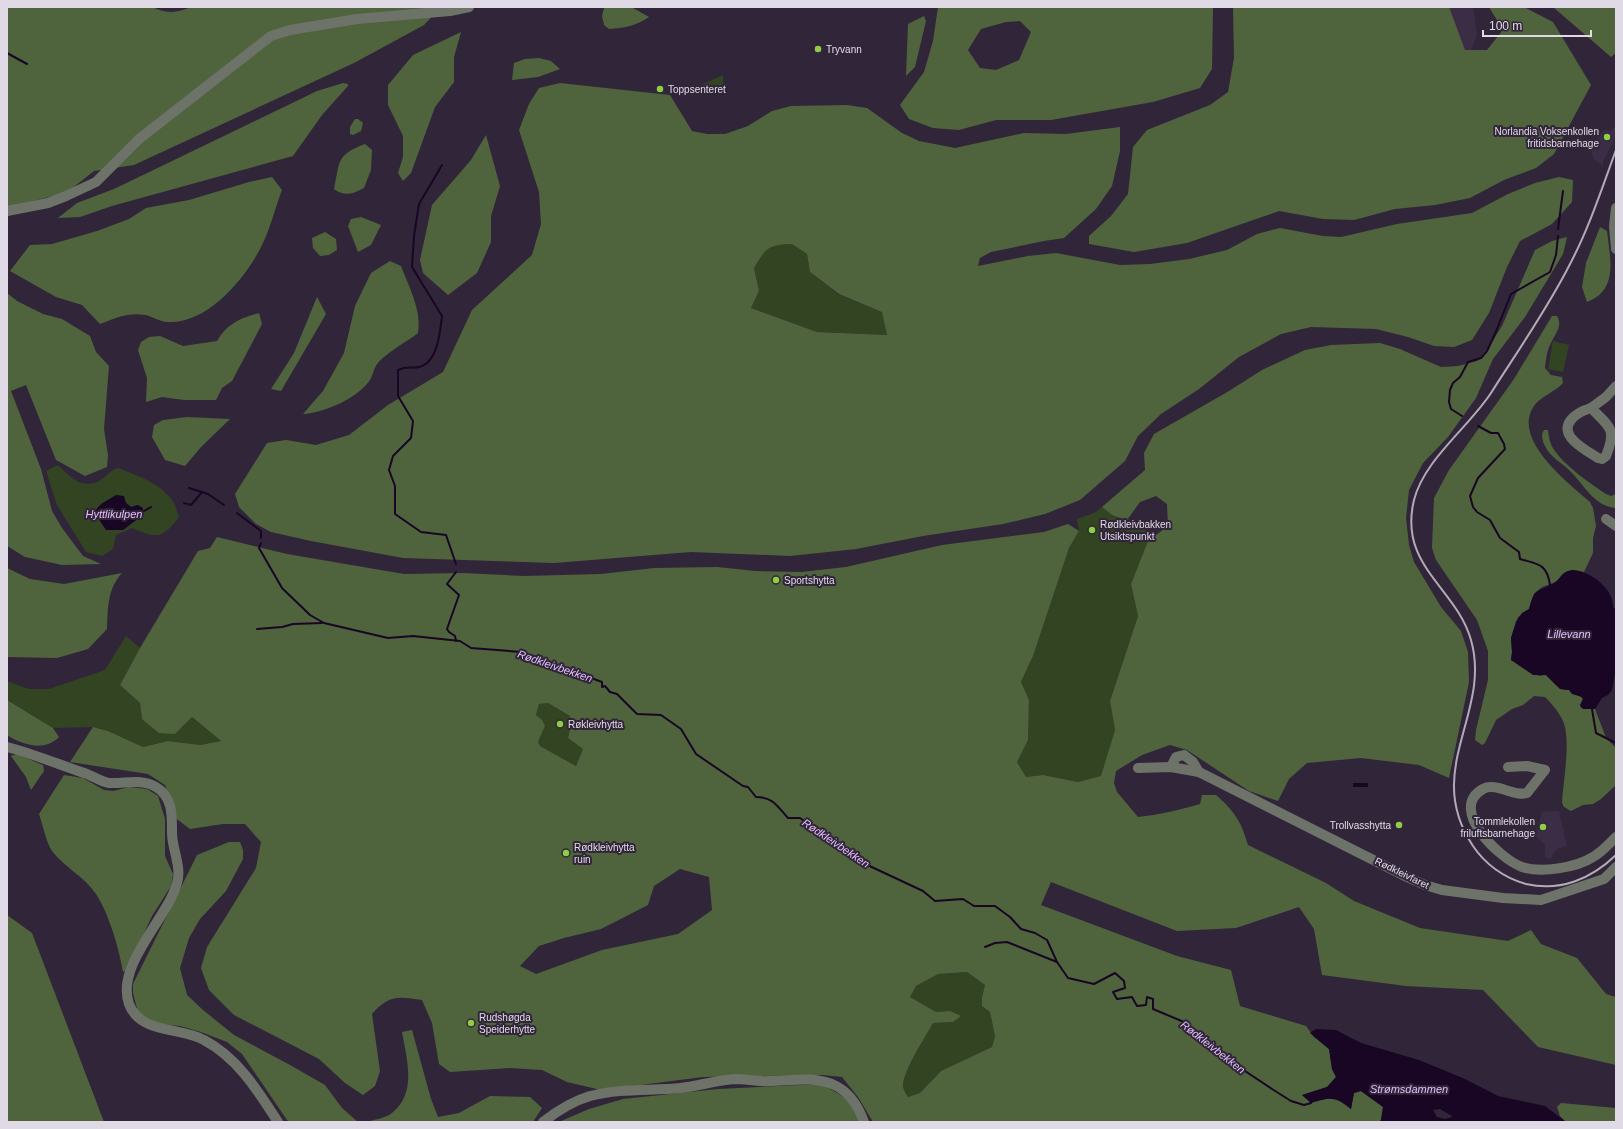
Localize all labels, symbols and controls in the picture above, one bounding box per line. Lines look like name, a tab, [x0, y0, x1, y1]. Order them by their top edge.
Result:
scale bar	[1483, 12, 1591, 38]
text: 100 m	[1489, 19, 1522, 33]
marker: Tryvann	[813, 44, 823, 54]
place label: Tryvann	[826, 44, 862, 55]
marker: Toppsenteret	[655, 84, 665, 94]
place label: Toppsenteret	[668, 84, 726, 95]
place label: Norlandia Voksenkollen fritidsbarnehage	[1494, 126, 1599, 149]
marker: Norlandia Voksenkollen fritidsbarnehage	[1602, 132, 1612, 142]
water label: Hyttlikulpen	[86, 508, 142, 520]
place label: Rødkleivbakken Utsiktspunkt	[1100, 519, 1171, 542]
marker: Rødkleivbakken Utsiktspunkt	[1087, 525, 1097, 535]
marker: Sportshytta	[771, 575, 781, 585]
place label: Sportshytta	[784, 575, 835, 586]
water label: Lillevann	[1547, 628, 1591, 640]
water label: Rødkleivbekken	[516, 648, 594, 684]
marker: Røkleivhytta	[555, 719, 565, 729]
place label: Røkleivhytta	[568, 719, 623, 730]
water label: Rødkleivbekken	[800, 816, 872, 870]
place label: Tommlekollen friluftsbarnehage	[1461, 816, 1535, 839]
place label: Trollvasshytta	[1330, 820, 1391, 831]
marker: Trollvasshytta	[1394, 820, 1404, 830]
marker: Tommlekollen friluftsbarnehage	[1538, 822, 1548, 832]
place label: Rødkleivhytta ruin	[574, 842, 635, 865]
marker: Rødkleivhytta ruin	[561, 848, 571, 858]
street label: Rødkleivfaret	[1373, 855, 1431, 891]
place label: Rudshøgda Speiderhytte	[479, 1012, 536, 1035]
marker: Rudshøgda Speiderhytte	[466, 1018, 476, 1028]
water label: Rødkleivbekken	[1178, 1018, 1248, 1076]
water label: Strømsdammen	[1370, 1083, 1448, 1095]

